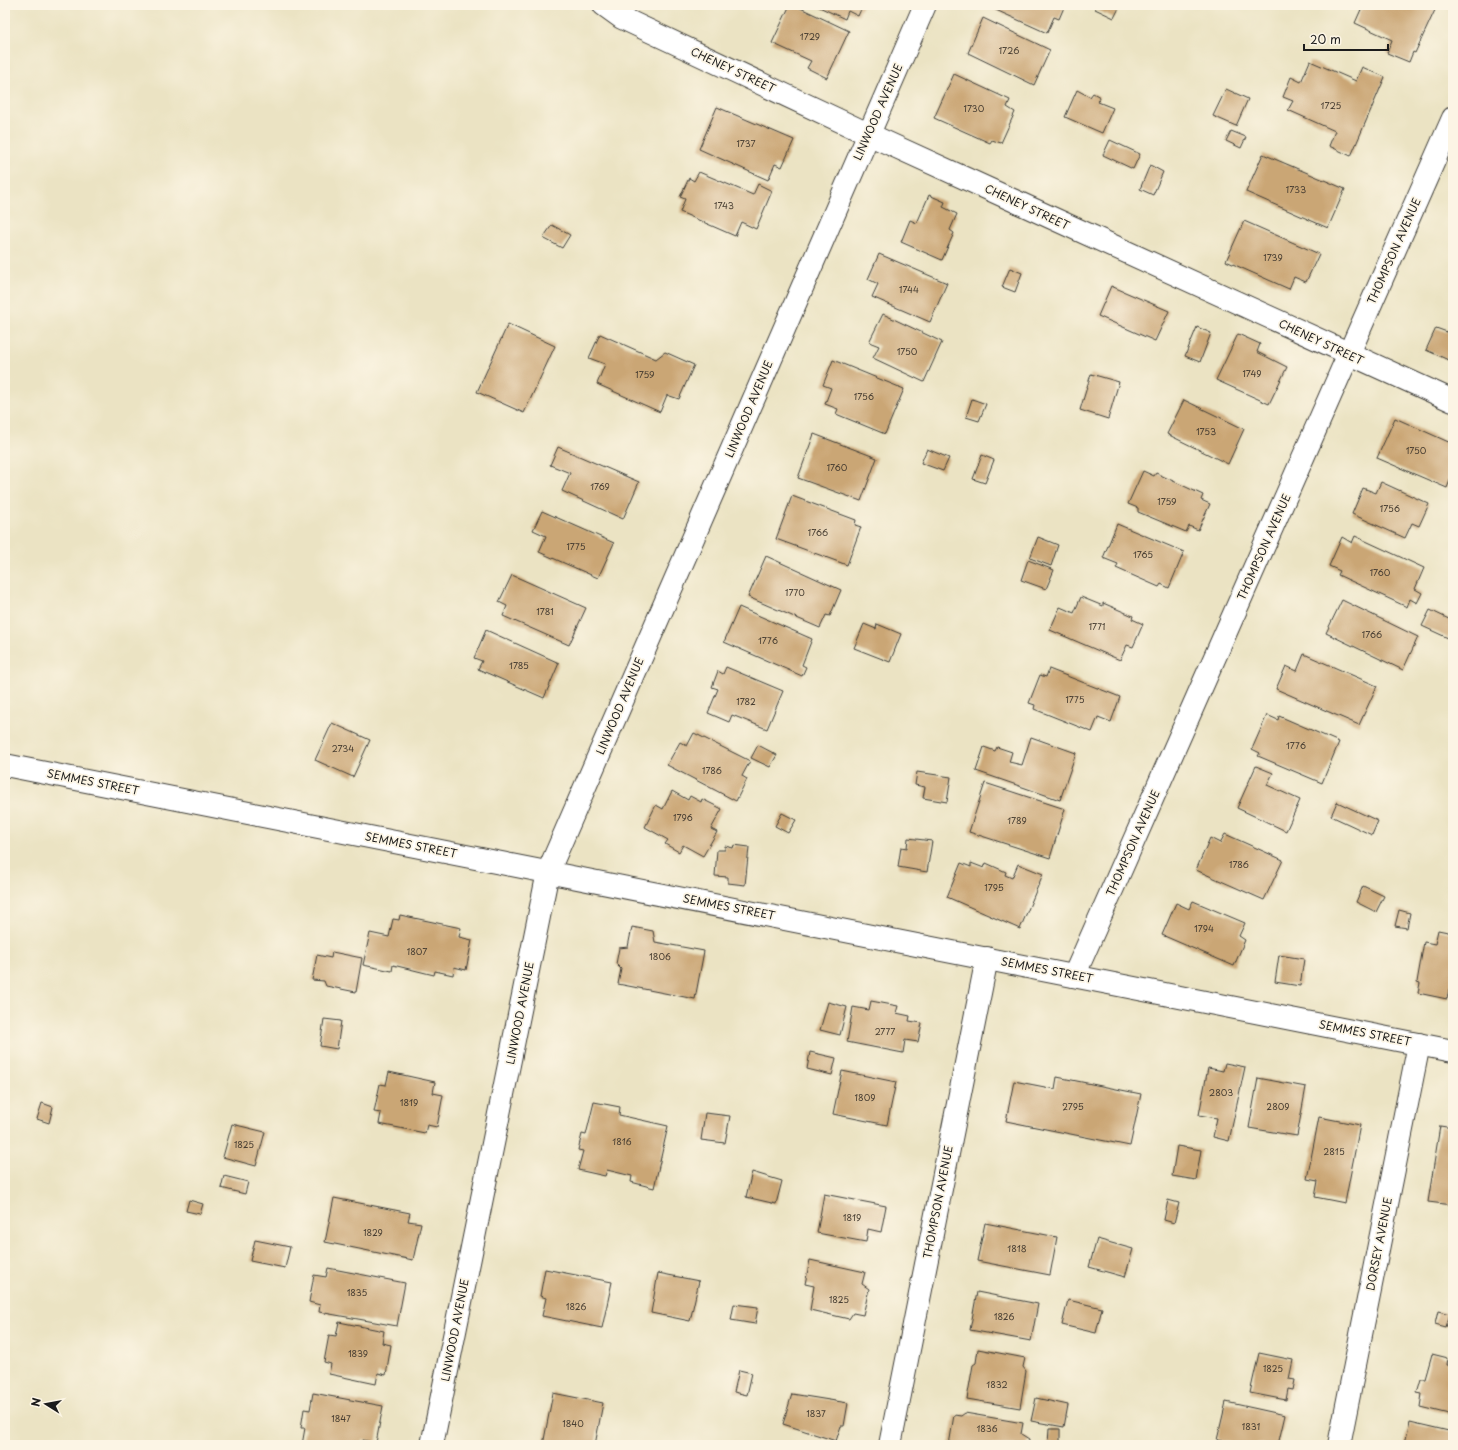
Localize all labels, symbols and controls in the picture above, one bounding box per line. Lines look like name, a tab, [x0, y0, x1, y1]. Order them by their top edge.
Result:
scale bar	[1304, 26, 1388, 52]
house number: 1729	[800, 29, 820, 43]
text: 20 m	[1310, 30, 1341, 48]
street label: CHENEY STREET	[688, 42, 779, 97]
house number: 1726	[999, 43, 1019, 57]
street label: LINWOOD AVENUE	[849, 61, 907, 163]
house number: 1725	[1321, 98, 1342, 112]
house number: 1730	[964, 101, 985, 115]
house number: 1737	[736, 136, 756, 150]
street label: CHENEY STREET	[982, 179, 1073, 234]
house number: 1733	[1286, 182, 1306, 196]
street label: THOMPSON AVENUE	[1362, 195, 1425, 307]
house number: 1743	[714, 198, 734, 212]
house number: 1739	[1263, 250, 1283, 264]
house number: 1744	[899, 282, 919, 296]
street label: CHENEY STREET	[1276, 314, 1367, 369]
house number: 1750	[897, 344, 918, 358]
street label: LINWOOD AVENUE	[720, 357, 777, 460]
house number: 1749	[1242, 366, 1262, 380]
house number: 1759	[635, 367, 655, 381]
house number: 1756	[854, 389, 874, 403]
house number: 1753	[1196, 424, 1216, 438]
house number: 1750	[1406, 443, 1427, 457]
house number: 1760	[827, 460, 848, 474]
house number: 1769	[590, 479, 610, 493]
street label: THOMPSON AVENUE	[1232, 491, 1295, 603]
house number: 1759	[1157, 494, 1177, 508]
house number: 1756	[1380, 501, 1400, 515]
house number: 1766	[808, 525, 828, 539]
house number: 1775	[566, 539, 586, 553]
house number: 1765	[1133, 547, 1153, 561]
house number: 1760	[1370, 565, 1391, 579]
house number: 1770	[785, 585, 805, 599]
house number: 1781	[536, 604, 554, 618]
house number: 1771	[1089, 619, 1105, 633]
house number: 1766	[1362, 627, 1382, 641]
house number: 1776	[758, 633, 778, 647]
street label: LINWOOD AVENUE	[591, 654, 648, 757]
house number: 1785	[509, 658, 529, 672]
house number: 1775	[1065, 692, 1085, 706]
house number: 1782	[736, 694, 756, 708]
house number: 1776	[1286, 738, 1306, 752]
house number: 2734	[332, 741, 354, 755]
house number: 1786	[702, 763, 722, 777]
street label: SEMMES STREET	[46, 764, 141, 799]
street label: THOMPSON AVENUE	[1101, 787, 1164, 899]
house number: 1796	[673, 810, 693, 824]
house number: 1789	[1007, 813, 1027, 827]
street label: SEMMES STREET	[364, 827, 459, 862]
house number: 1786	[1229, 857, 1249, 871]
house number: 1795	[984, 880, 1004, 894]
street label: SEMMES STREET	[682, 889, 777, 924]
house number: 1794	[1194, 921, 1214, 935]
house number: 1807	[407, 944, 427, 958]
house number: 1806	[649, 949, 671, 963]
street label: SEMMES STREET	[1000, 952, 1095, 987]
street label: LINWOOD AVENUE	[501, 960, 538, 1066]
street label: SEMMES STREET	[1318, 1015, 1413, 1050]
house number: 2777	[875, 1024, 895, 1038]
house number: 2803	[1209, 1085, 1233, 1099]
house number: 1809	[855, 1090, 875, 1104]
house number: 1819	[400, 1095, 418, 1109]
house number: 2795	[1062, 1099, 1084, 1113]
house number: 2809	[1266, 1099, 1290, 1113]
house number: 1816	[612, 1134, 632, 1148]
house number: 1825	[234, 1137, 254, 1151]
street label: THOMPSON AVENUE	[918, 1144, 957, 1260]
house number: 2815	[1323, 1144, 1345, 1158]
street label: DORSEY AVENUE	[1361, 1196, 1396, 1292]
house number: 1819	[843, 1210, 861, 1224]
house number: 1829	[363, 1225, 383, 1239]
house number: 1818	[1007, 1241, 1027, 1255]
street label: LINWOOD AVENUE	[436, 1277, 473, 1383]
house number: 1835	[347, 1285, 368, 1299]
house number: 1825	[829, 1292, 849, 1306]
house number: 1826	[566, 1299, 586, 1313]
house number: 1826	[994, 1309, 1014, 1323]
house number: 1839	[348, 1346, 368, 1360]
house number: 1825	[1263, 1361, 1283, 1375]
house number: 1832	[986, 1377, 1008, 1391]
north arrow	[26, 1384, 66, 1424]
text: N	[27, 1396, 45, 1408]
house number: 1837	[806, 1406, 826, 1420]
house number: 1847	[331, 1411, 351, 1425]
house number: 1840	[562, 1416, 584, 1430]
house number: 1831	[1242, 1419, 1260, 1433]
house number: 1836	[976, 1421, 998, 1435]

